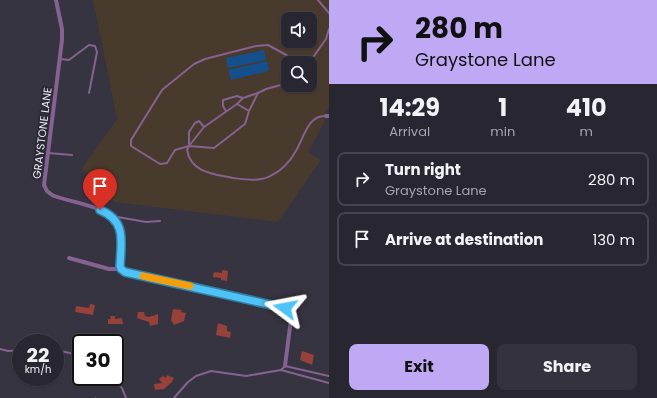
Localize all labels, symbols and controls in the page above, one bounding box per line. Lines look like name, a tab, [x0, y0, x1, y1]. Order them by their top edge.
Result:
text: 280 m	[415, 9, 503, 48]
map controls	[281, 12, 317, 92]
button: sound	[281, 12, 317, 48]
icon: right	[349, 16, 401, 68]
text: Graystone Lane	[415, 47, 556, 72]
button: search	[281, 56, 317, 92]
street label: GRAYSTONE LANE	[28, 86, 56, 180]
text: 14:29	[379, 91, 440, 124]
text: 1	[498, 91, 507, 124]
text: 410	[566, 91, 607, 124]
text: Arrival	[389, 122, 430, 141]
text: min	[490, 122, 515, 141]
text: m	[579, 122, 593, 141]
text: Turn right	[385, 159, 461, 180]
icon: right	[351, 168, 373, 190]
pin	[83, 169, 117, 210]
text: 280 m	[588, 169, 635, 190]
icon: arrive	[89, 175, 111, 197]
text: Graystone Lane	[385, 181, 487, 200]
icon: arrive	[351, 228, 373, 250]
text: Arrive at destination	[385, 229, 543, 250]
text: 130 m	[592, 229, 635, 250]
position arrow	[264, 287, 306, 329]
speed limit sign: 30	[72, 334, 124, 386]
text: 22	[27, 341, 49, 369]
button: Exit	[349, 344, 489, 390]
button: Share	[497, 344, 637, 390]
text: km/h	[25, 362, 51, 377]

